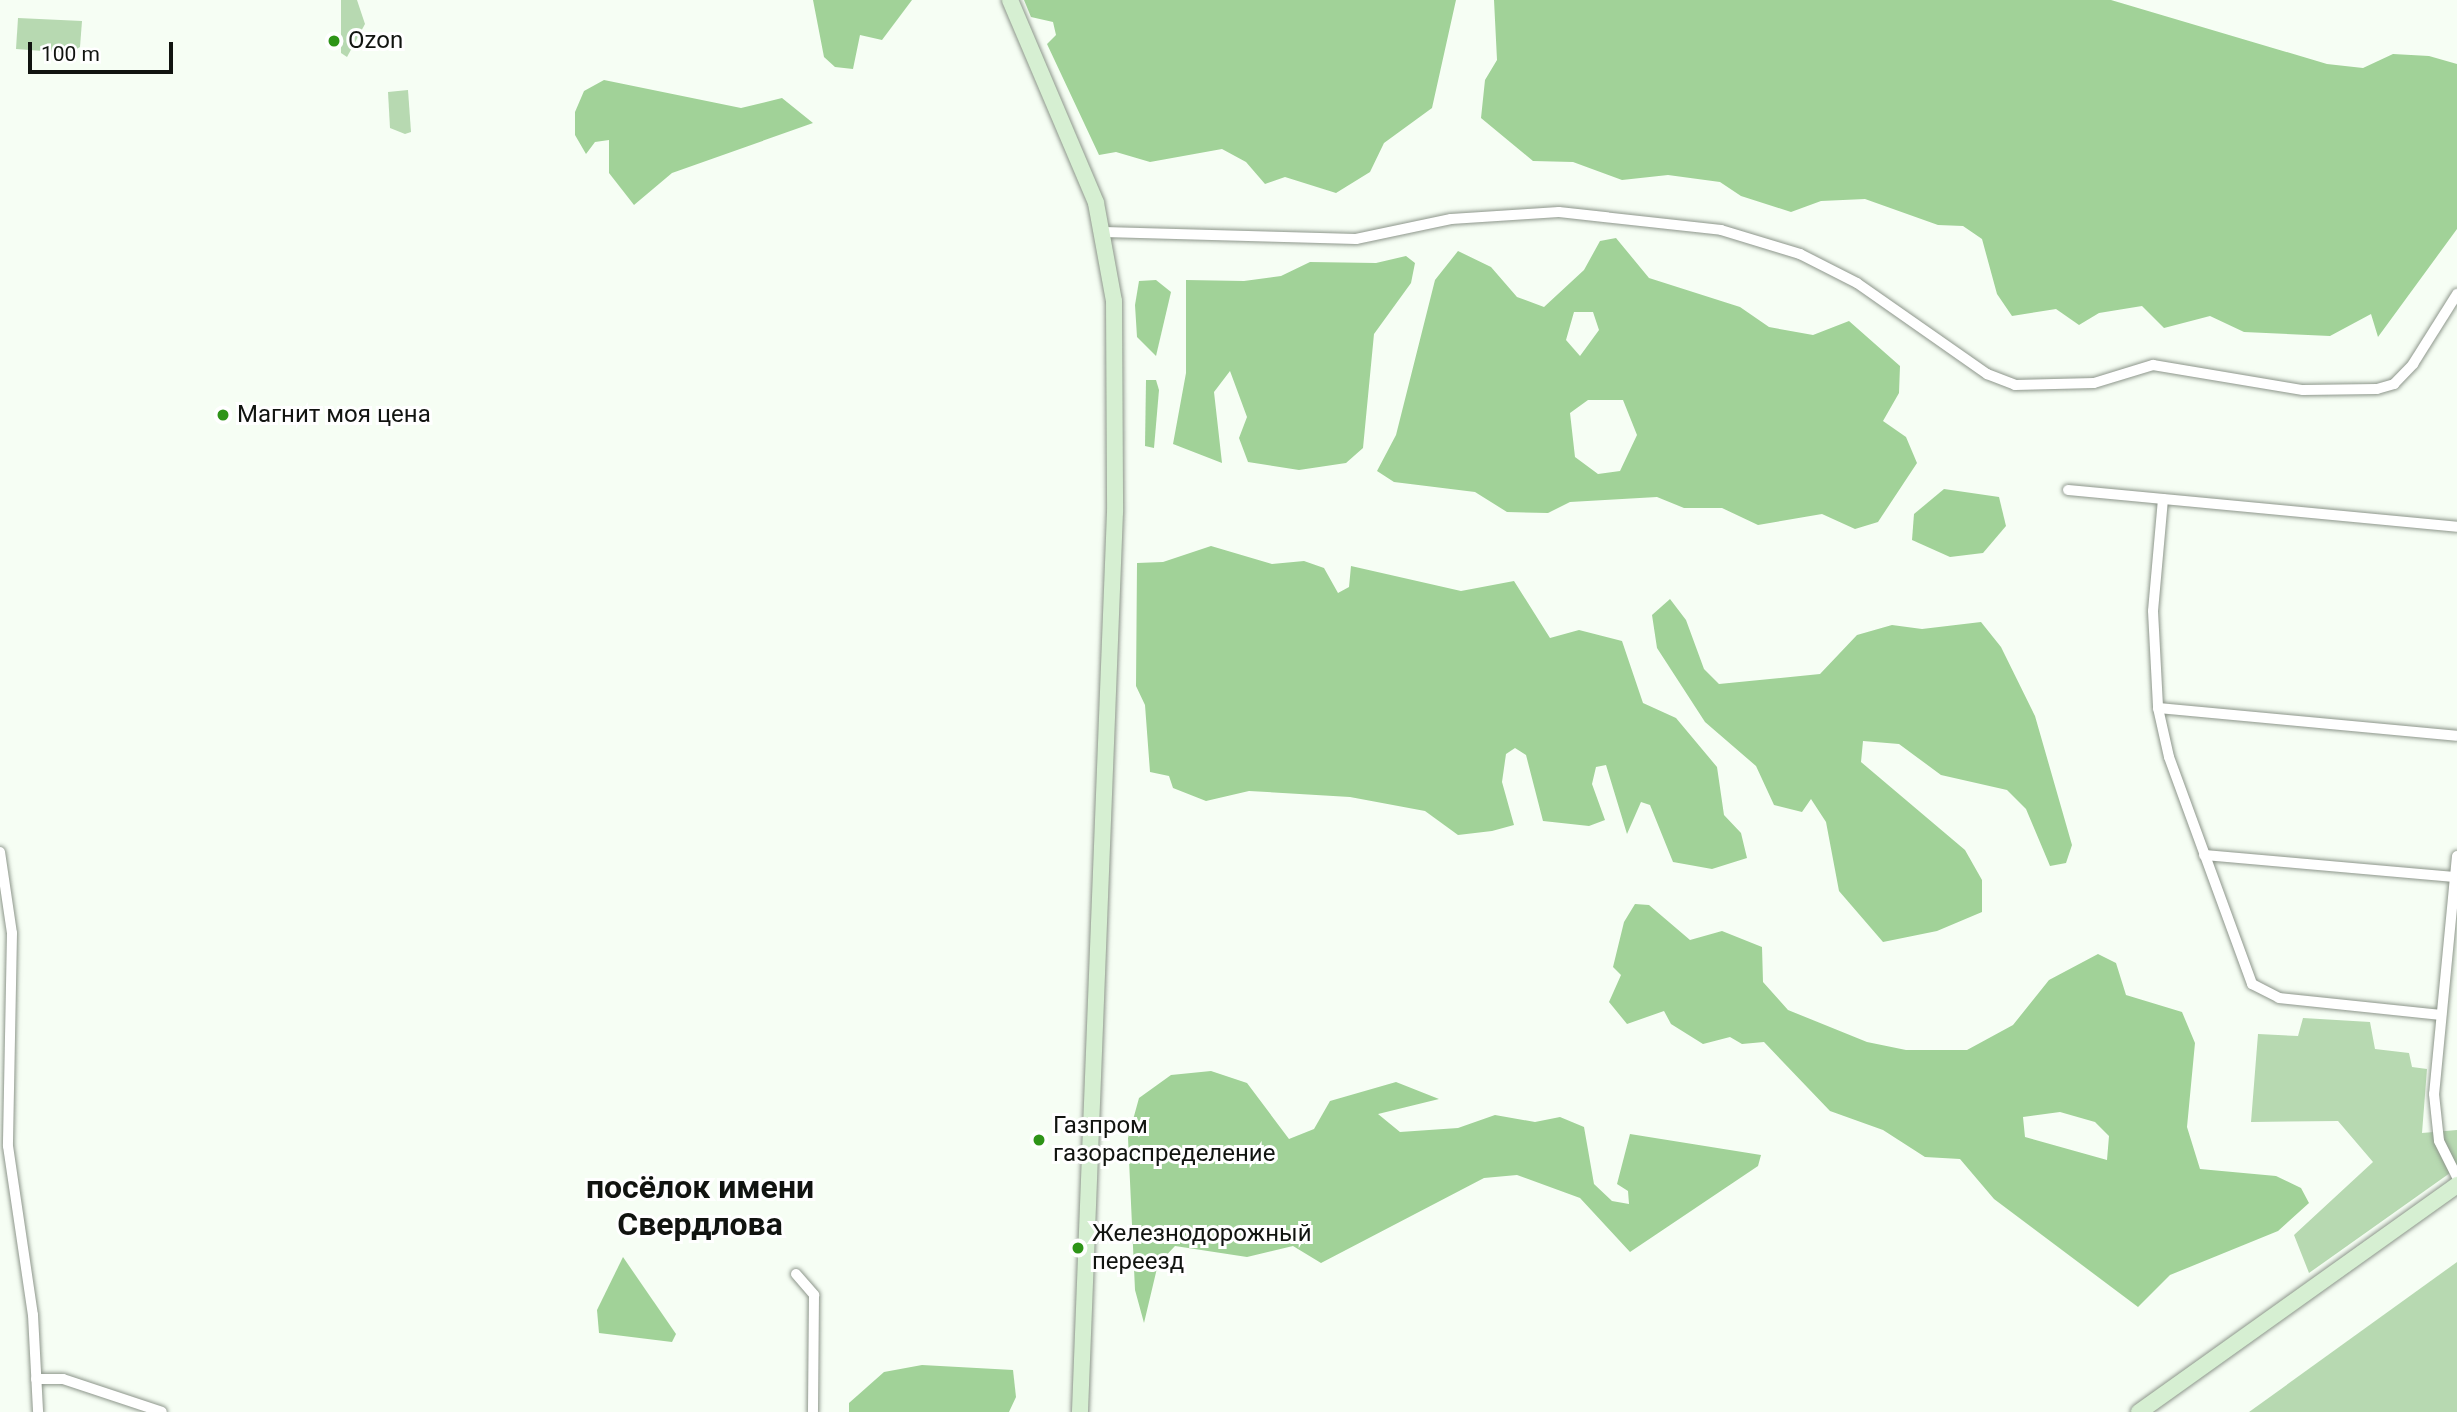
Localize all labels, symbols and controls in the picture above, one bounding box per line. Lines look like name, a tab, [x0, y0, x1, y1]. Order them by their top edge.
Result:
place label: Ozon	[348, 27, 403, 55]
scale bar	[32, 28, 177, 72]
marker: Ozon	[326, 33, 342, 49]
text: 100 m	[41, 42, 100, 66]
place label: Магнит моя цена	[237, 401, 431, 429]
marker: Магнит моя цена	[215, 407, 231, 423]
place label: Газпром газораспределение	[1053, 1112, 1275, 1168]
marker: Газпром газораспределение	[1031, 1132, 1047, 1148]
district label: посёлок имени Свердлова	[586, 1169, 814, 1244]
place label: Железнодорожный переезд	[1092, 1220, 1311, 1276]
marker: Железнодорожный переезд	[1070, 1240, 1086, 1256]

